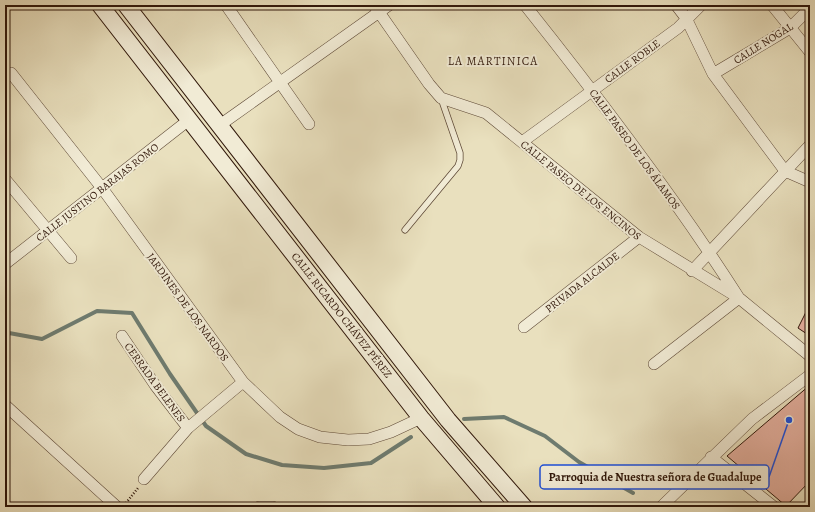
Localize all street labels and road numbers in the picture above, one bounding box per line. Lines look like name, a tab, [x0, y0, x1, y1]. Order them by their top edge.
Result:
street label: CALLE NOGAL	[731, 19, 796, 68]
street label: CALLE ROBLE	[601, 36, 663, 87]
street label: CALLE PASEO DE LOS ÁLAMOS	[586, 86, 684, 213]
street label: CALLE PASEO DE LOS ENCINOS	[517, 137, 644, 244]
street label: CALLE JUSTINO BARAJAS ROMO	[33, 139, 162, 245]
street label: CALLE RICARDO CHÁVEZ PÉREZ	[288, 249, 395, 381]
street label: PRIVADA ALCALDE	[542, 249, 623, 316]
street label: JARDINES DE LOS NARDOS	[143, 250, 232, 365]
street label: CERRADA BELENES	[121, 340, 189, 425]

